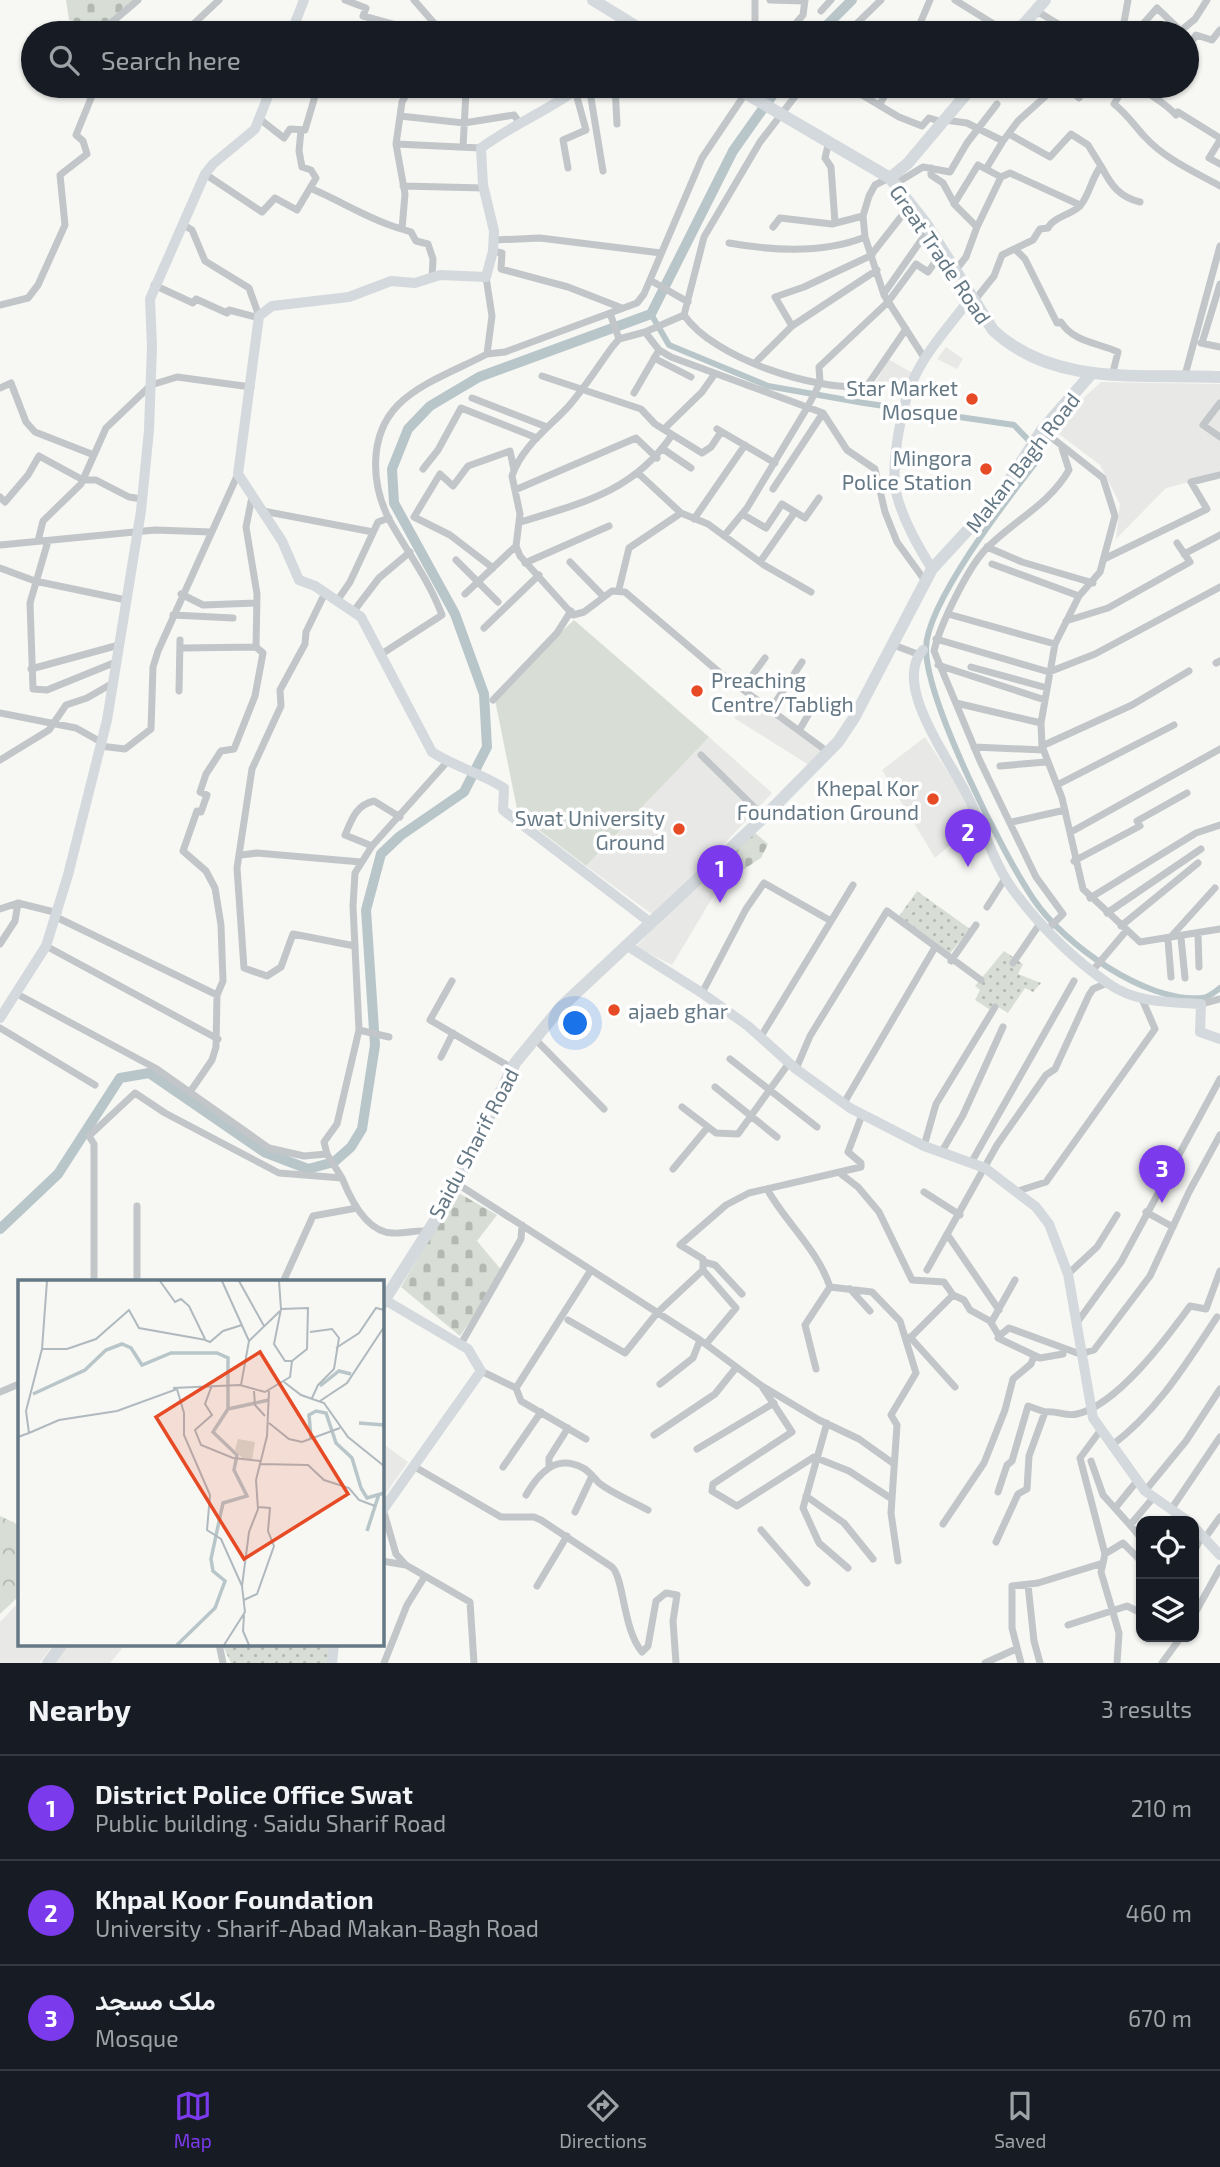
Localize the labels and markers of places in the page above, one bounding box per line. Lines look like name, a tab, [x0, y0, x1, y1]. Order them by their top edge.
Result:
place label: Star Market Mosque	[846, 375, 958, 424]
marker: Star Market Mosque	[964, 391, 980, 407]
place label: Mingora Police Station	[842, 445, 972, 494]
marker: Mingora Police Station	[978, 461, 994, 477]
place label: Preaching Centre/Tabligh	[711, 667, 854, 716]
marker: Preaching Centre/Tabligh	[689, 683, 705, 699]
place label: Khepal Kor Foundation Ground	[737, 775, 920, 824]
marker: Khepal Kor Foundation Ground	[925, 791, 941, 807]
place label: Swat University Ground	[515, 805, 665, 854]
pin: 2	[945, 809, 991, 867]
marker: Swat University Ground	[671, 821, 687, 837]
pin: 1	[697, 845, 743, 903]
place label: ajaeb ghar	[628, 998, 729, 1024]
marker: ajaeb ghar	[606, 1002, 622, 1018]
pin: 3	[1139, 1145, 1185, 1203]

